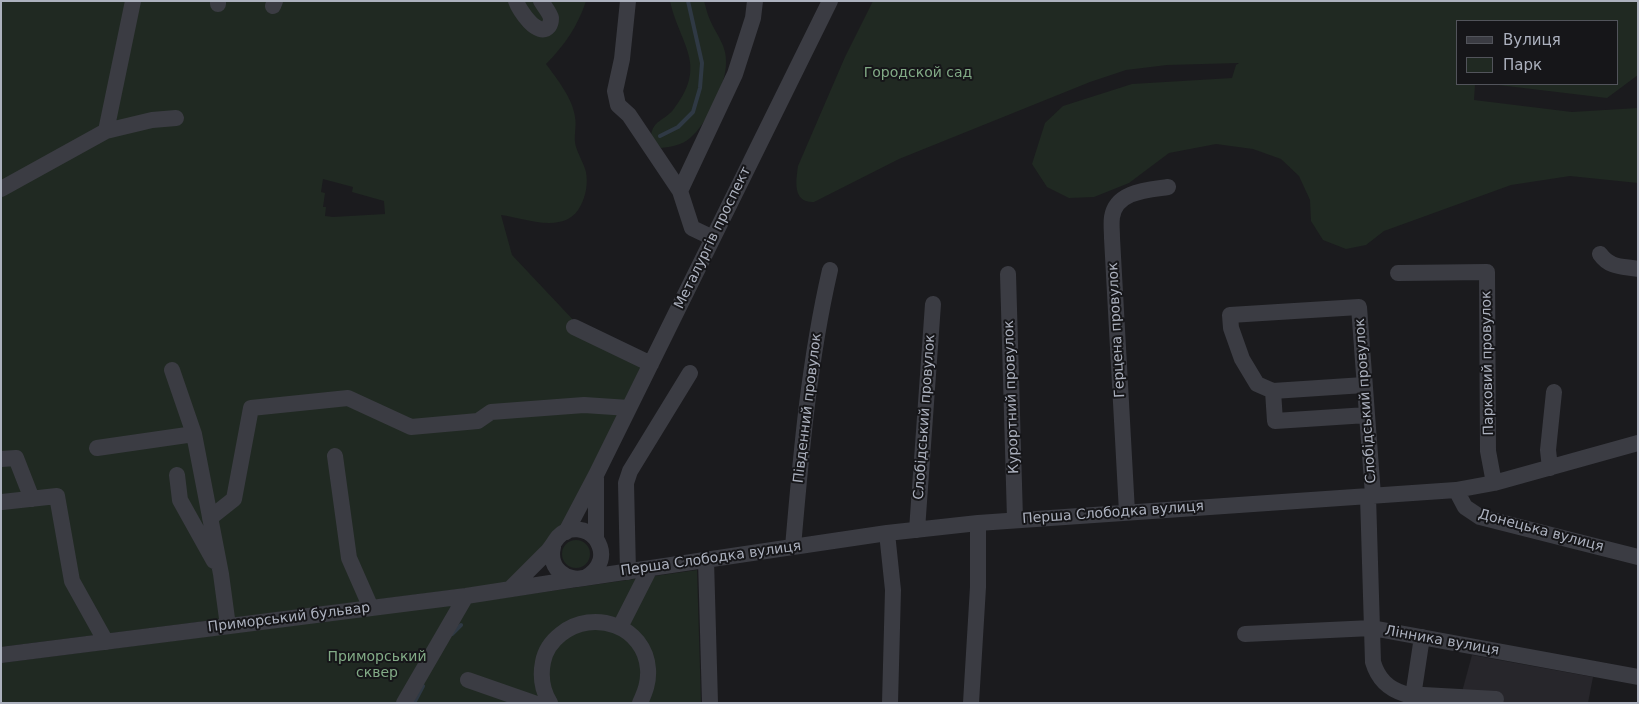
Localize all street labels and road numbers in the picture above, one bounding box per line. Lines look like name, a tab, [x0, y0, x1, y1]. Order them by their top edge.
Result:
street label: Металургів проспект	[671, 164, 755, 312]
street label: Герцена провулок	[1105, 262, 1129, 398]
street label: Парковий провулок	[1478, 290, 1498, 436]
street label: Слобідський провулок	[1352, 318, 1380, 484]
street label: Курортний провулок	[1001, 320, 1023, 474]
street label: Південний провулок	[790, 332, 826, 484]
street label: Слобідський провулок	[911, 334, 939, 500]
street label: Перша Слободка вулиця	[1022, 498, 1204, 528]
street label: Донецька вулиця	[1476, 506, 1606, 556]
street label: Перша Слободка вулиця	[620, 538, 802, 580]
street label: Приморський бульвар	[207, 600, 371, 636]
street label: Лінника вулиця	[1384, 623, 1500, 659]

